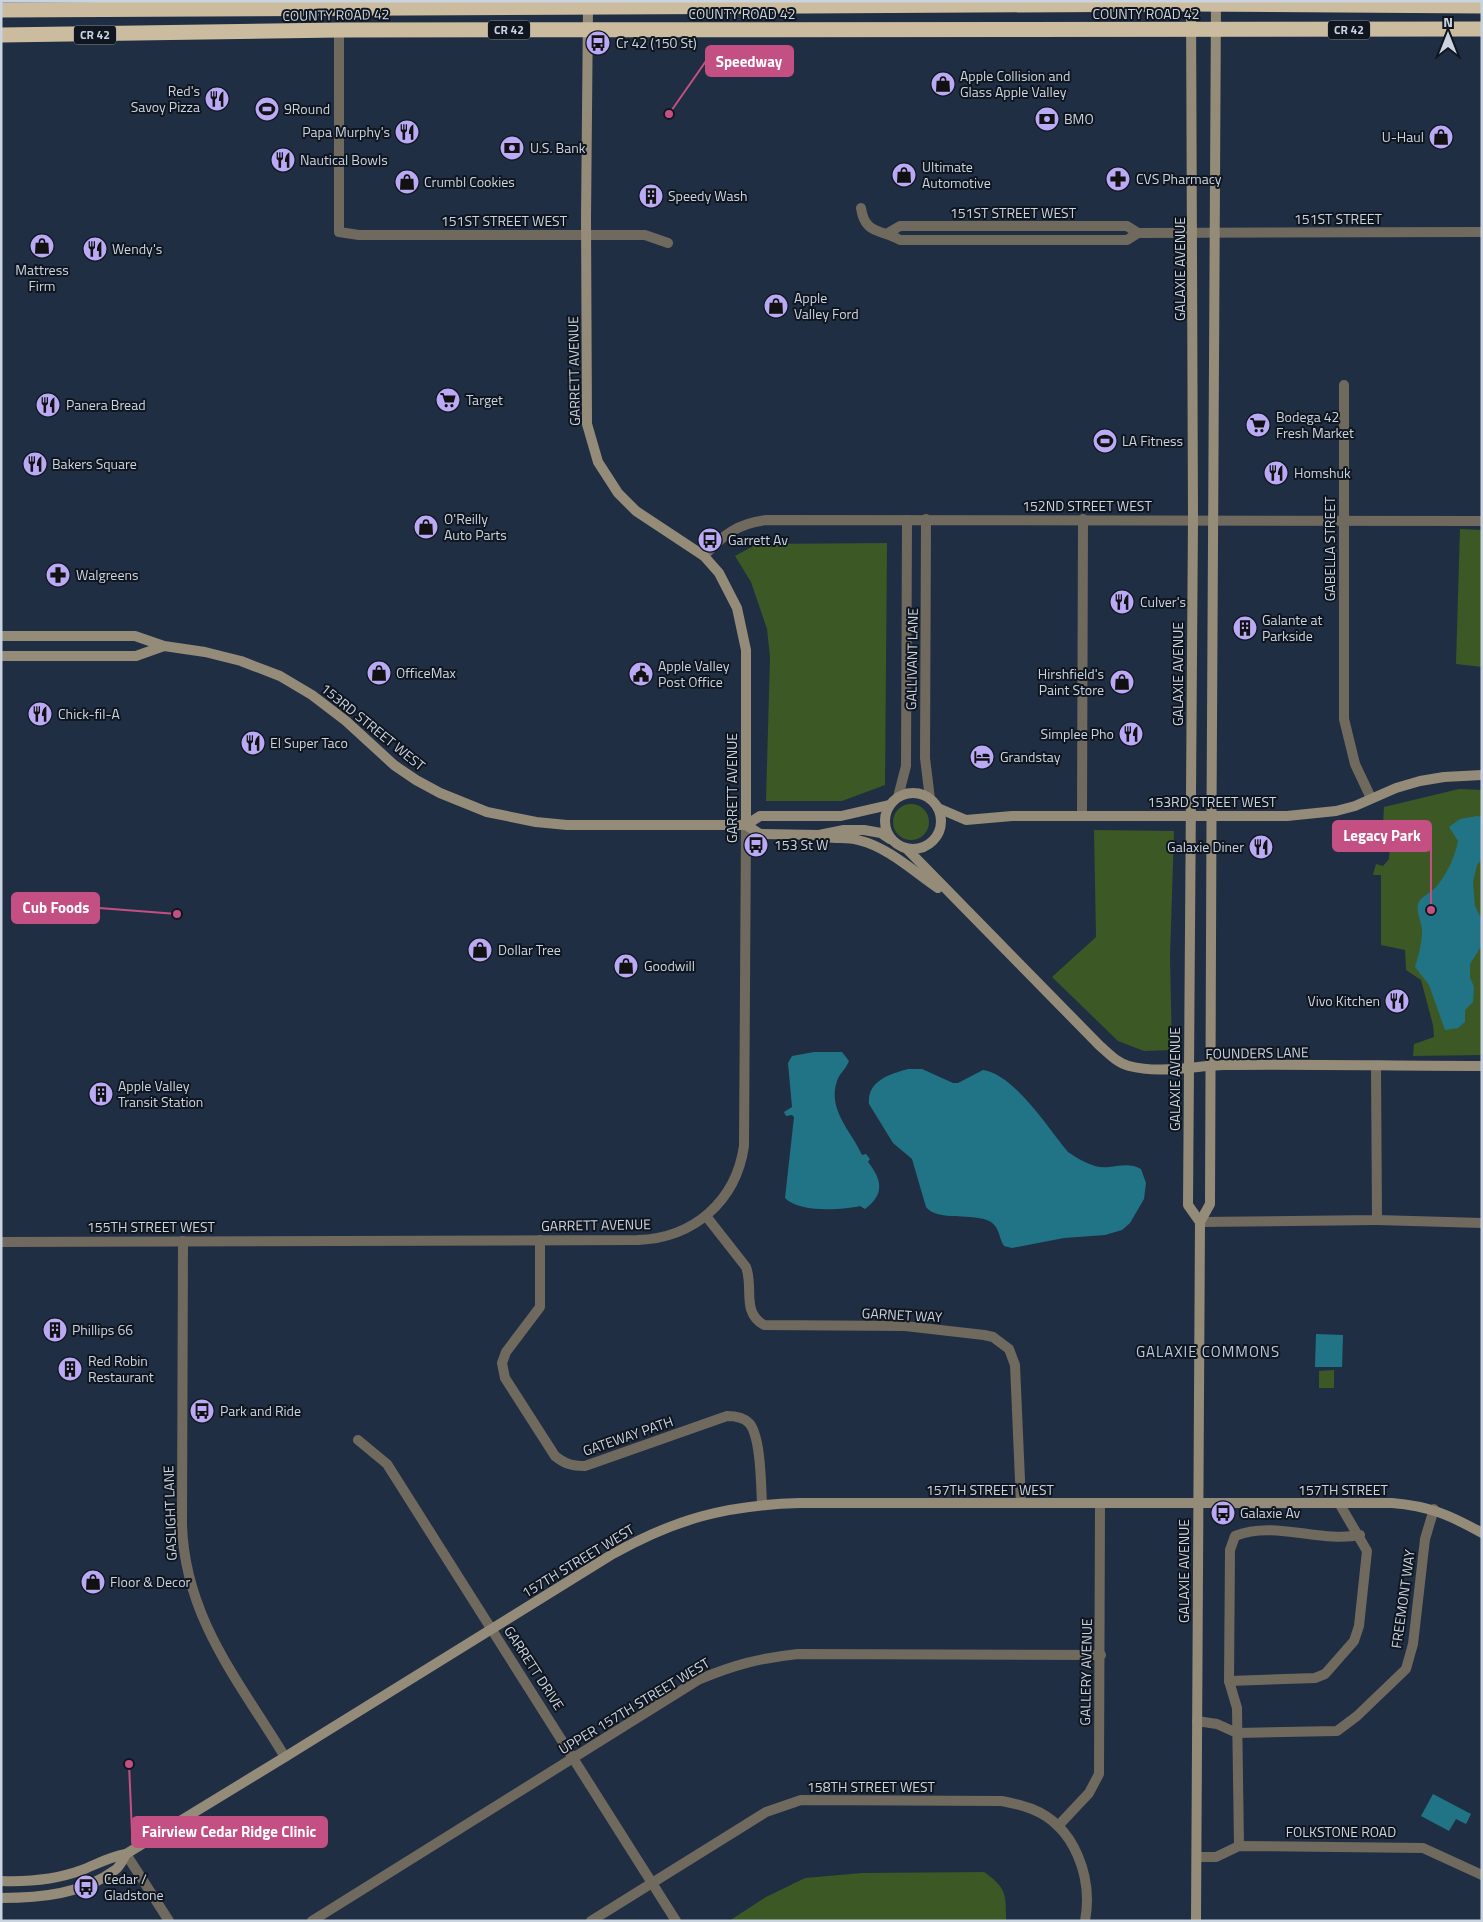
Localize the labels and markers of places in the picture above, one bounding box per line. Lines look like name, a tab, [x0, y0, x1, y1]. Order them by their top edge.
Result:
bus stop icon: Cr 42 (150 St)	[585, 30, 611, 56]
place label: Cr 42 (150 St)	[616, 32, 697, 53]
callout: Speedway	[706, 46, 793, 76]
place label: Apple Collision and Glass Apple Valley	[960, 65, 1070, 102]
shop icon: Apple Collision and Glass Apple Valley	[930, 71, 956, 97]
place label: Red's Savoy Pizza	[131, 80, 200, 117]
restaurant icon: Red's Savoy Pizza	[204, 86, 230, 112]
sports icon: 9Round	[254, 96, 280, 122]
place label: 9Round	[284, 98, 330, 119]
bank icon: BMO	[1034, 106, 1060, 132]
place label: BMO	[1064, 108, 1094, 129]
restaurant icon: Papa Murphy's	[394, 119, 420, 145]
place label: Papa Murphy's	[302, 121, 390, 142]
shop icon: U-Haul	[1428, 124, 1454, 150]
place label: U-Haul	[1382, 126, 1424, 147]
bank icon: U.S. Bank	[499, 135, 525, 161]
place label: U.S. Bank	[530, 137, 586, 158]
restaurant icon: Nautical Bowls	[270, 147, 296, 173]
place label: Nautical Bowls	[300, 149, 388, 170]
place label: Ultimate Automotive	[922, 156, 991, 193]
shop icon: Ultimate Automotive	[891, 162, 917, 188]
pharmacy icon: CVS Pharmacy	[1105, 166, 1131, 192]
place label: CVS Pharmacy	[1136, 168, 1222, 189]
shop icon: Crumbl Cookies	[394, 169, 420, 195]
place label: Crumbl Cookies	[424, 171, 515, 192]
building icon: Speedy Wash	[638, 183, 664, 209]
place label: Speedy Wash	[668, 185, 748, 206]
shop icon: Mattress Firm	[29, 233, 55, 259]
restaurant icon: Wendy's	[82, 236, 108, 262]
place label: Wendy's	[112, 238, 162, 259]
place label: Mattress Firm	[15, 259, 69, 296]
place label: Apple Valley Ford	[794, 287, 859, 324]
shop icon: Apple Valley Ford	[763, 293, 789, 319]
supermarket icon: Target	[435, 387, 461, 413]
place label: Target	[466, 389, 503, 410]
restaurant icon: Panera Bread	[35, 392, 61, 418]
place label: Panera Bread	[66, 394, 146, 415]
place label: Bodega 42 Fresh Market	[1276, 406, 1354, 443]
supermarket icon: Bodega 42 Fresh Market	[1245, 412, 1271, 438]
sports icon: LA Fitness	[1092, 428, 1118, 454]
place label: LA Fitness	[1122, 430, 1183, 451]
restaurant icon: Bakers Square	[22, 451, 48, 477]
place label: Bakers Square	[52, 453, 137, 474]
restaurant icon: Homshuk	[1263, 460, 1289, 486]
place label: Homshuk	[1294, 462, 1351, 483]
place label: O'Reilly Auto Parts	[444, 508, 507, 545]
shop icon: O'Reilly Auto Parts	[413, 514, 439, 540]
bus stop icon: Garrett Av	[697, 527, 723, 553]
place label: Garrett Av	[728, 529, 788, 550]
pharmacy icon: Walgreens	[45, 562, 71, 588]
place label: Walgreens	[76, 564, 139, 585]
restaurant icon: Culver's	[1109, 589, 1135, 615]
place label: Culver's	[1140, 591, 1186, 612]
place label: Galante at Parkside	[1262, 609, 1322, 646]
building icon: Galante at Parkside	[1232, 615, 1258, 641]
place label: Apple Valley Post Office	[658, 655, 730, 692]
shop icon: OfficeMax	[366, 660, 392, 686]
public building icon: Apple Valley Post Office	[628, 661, 654, 687]
place label: OfficeMax	[396, 662, 456, 683]
place label: Hirshfield's Paint Store	[1038, 663, 1104, 700]
shop icon: Hirshfield's Paint Store	[1109, 669, 1135, 695]
restaurant icon: Chick-fil-A	[27, 701, 53, 727]
place label: Chick-fil-A	[58, 703, 120, 724]
restaurant icon: Simplee Pho	[1118, 721, 1144, 747]
place label: Simplee Pho	[1041, 723, 1114, 744]
restaurant icon: El Super Taco	[240, 730, 266, 756]
place label: El Super Taco	[270, 732, 348, 753]
hotel icon: Grandstay	[969, 744, 995, 770]
place label: Grandstay	[1000, 746, 1061, 767]
callout: Legacy Park	[1333, 821, 1431, 851]
bus stop icon: 153 St W	[743, 832, 769, 858]
place label: 153 St W	[774, 834, 828, 855]
restaurant icon: Galaxie Diner	[1248, 834, 1274, 860]
place label: Galaxie Diner	[1167, 836, 1244, 857]
callout: Cub Foods	[12, 893, 99, 923]
shop icon: Dollar Tree	[467, 937, 493, 963]
place label: Dollar Tree	[498, 939, 561, 960]
shop icon: Goodwill	[613, 953, 639, 979]
place label: Goodwill	[644, 955, 695, 976]
restaurant icon: Vivo Kitchen	[1384, 988, 1410, 1014]
place label: Vivo Kitchen	[1308, 990, 1380, 1011]
place label: Apple Valley Transit Station	[118, 1075, 203, 1112]
building icon: Apple Valley Transit Station	[88, 1081, 114, 1107]
building icon: Phillips 66	[42, 1317, 68, 1343]
place label: Phillips 66	[72, 1319, 133, 1340]
place label: Red Robin Restaurant	[88, 1350, 154, 1387]
building icon: Red Robin Restaurant	[57, 1356, 83, 1382]
bus stop icon: Park and Ride	[189, 1398, 215, 1424]
place label: Park and Ride	[220, 1400, 301, 1421]
bus stop icon: Galaxie Av	[1210, 1500, 1236, 1526]
place label: Galaxie Av	[1240, 1502, 1301, 1523]
shop icon: Floor & Decor	[80, 1569, 106, 1595]
place label: Floor & Decor	[110, 1571, 191, 1592]
callout: Fairview Cedar Ridge Clinic	[132, 1817, 327, 1847]
place label: Cedar / Gladstone	[104, 1868, 164, 1905]
bus stop icon: Cedar / Gladstone	[73, 1874, 99, 1900]

